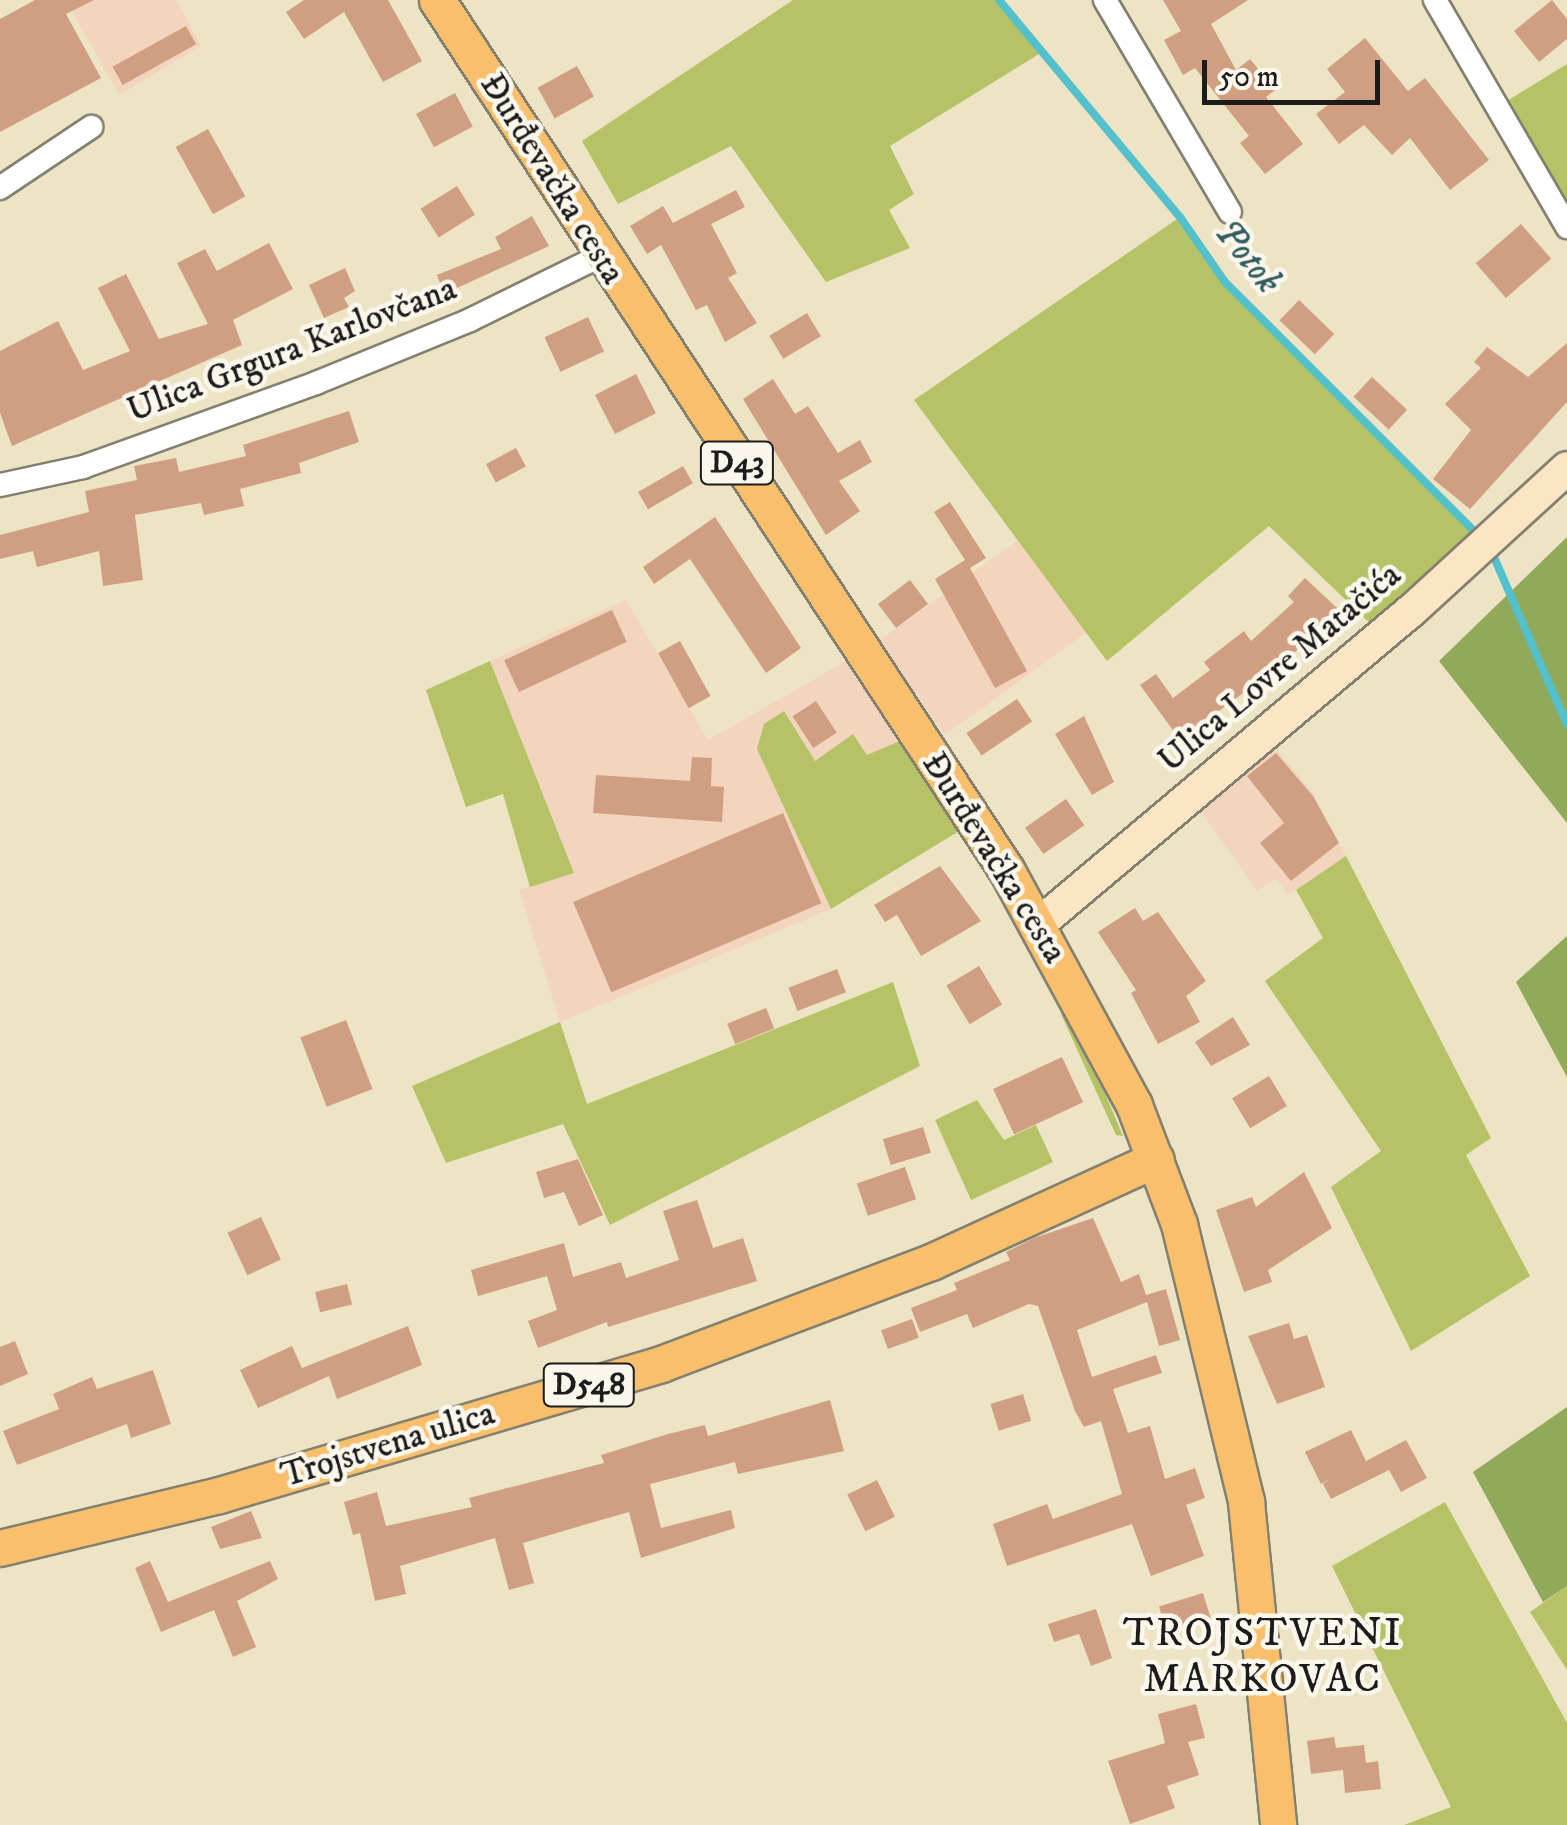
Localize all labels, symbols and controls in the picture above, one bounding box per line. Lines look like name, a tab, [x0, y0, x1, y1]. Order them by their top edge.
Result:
scale bar	[1207, 40, 1384, 102]
text: 50 m	[1219, 59, 1279, 96]
street label: Đurđevačka cesta	[471, 66, 633, 292]
water label: Potok	[1203, 211, 1291, 303]
street label: Ulica Grgura Karlovčana	[122, 268, 462, 432]
road number: D43	[700, 436, 774, 490]
street label: Ulica Lovre Matačića	[1150, 554, 1410, 782]
street label: Đurđevačka cesta	[913, 745, 1075, 971]
road number: D548	[542, 1358, 636, 1412]
street label: Trojstvena ulica	[276, 1393, 500, 1497]
district label: TROJSTVENI MARKOVAC	[1123, 1610, 1403, 1704]

